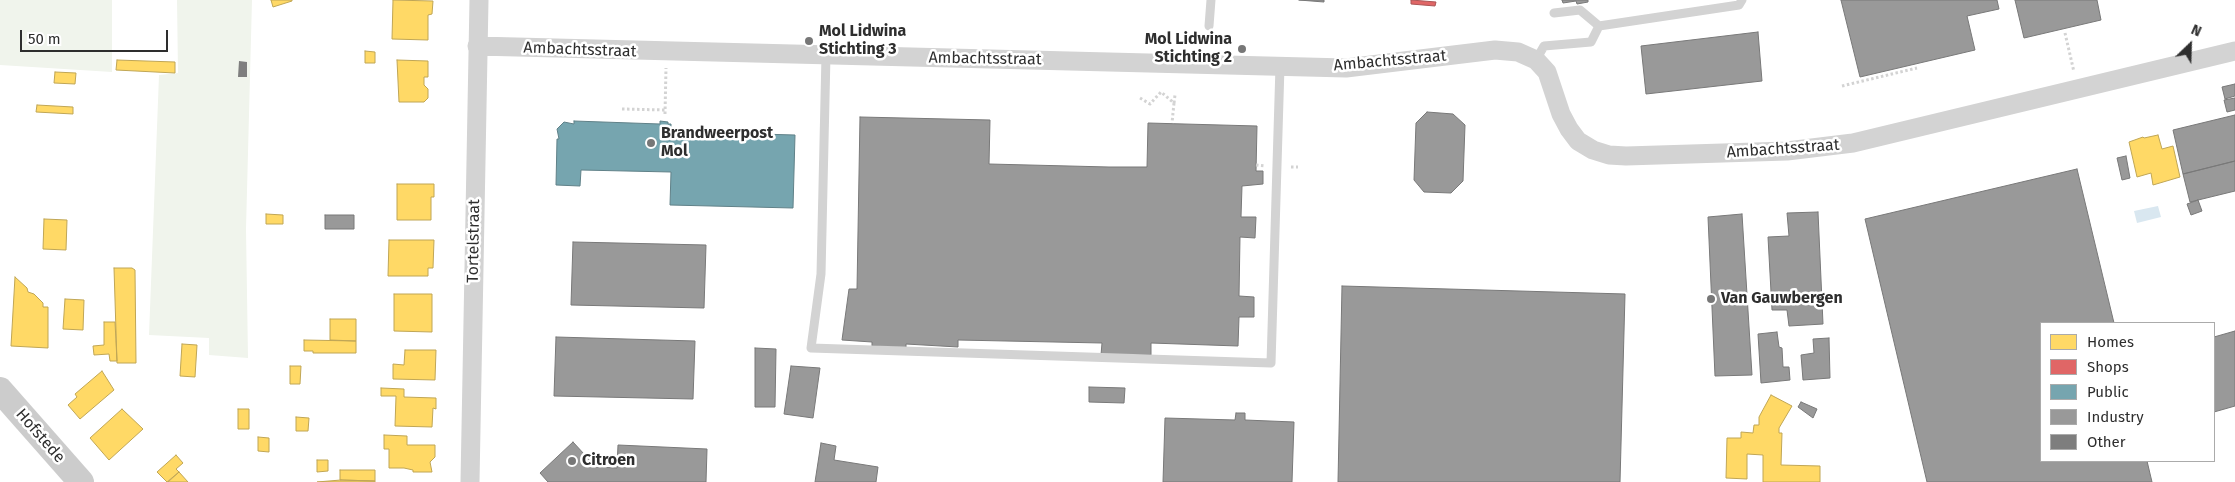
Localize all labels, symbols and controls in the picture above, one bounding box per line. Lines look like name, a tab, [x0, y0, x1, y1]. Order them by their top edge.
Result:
scale bar	[22, 20, 170, 52]
north arrow	[2165, 20, 2215, 70]
text: N	[2189, 21, 2204, 40]
place label: Mol Lidwina Stichting 3	[819, 22, 906, 60]
text: 50 m	[28, 30, 61, 48]
place label: Mol Lidwina Stichting 2	[1145, 30, 1232, 68]
marker: Mol Lidwina Stichting 3	[803, 35, 815, 47]
street label: Ambachtsstraat	[523, 38, 637, 62]
marker: Mol Lidwina Stichting 2	[1236, 43, 1248, 55]
street label: Ambachtsstraat	[1333, 47, 1447, 75]
street label: Ambachtsstraat	[928, 48, 1042, 70]
place label: Brandweerpost Mol	[661, 124, 773, 162]
street label: Ambachtsstraat	[1726, 135, 1840, 163]
marker: Brandweerpost Mol	[645, 137, 657, 149]
street label: Tortelstraat	[464, 199, 484, 283]
place label: Van Gauwbergen	[1721, 289, 1843, 309]
marker: Van Gauwbergen	[1705, 293, 1717, 305]
legend	[2040, 322, 2215, 462]
text: Homes	[2087, 333, 2134, 351]
text: Shops	[2087, 358, 2129, 376]
text: Public	[2087, 383, 2129, 401]
street label: Hofstede	[11, 405, 69, 467]
text: Industry	[2087, 408, 2144, 426]
text: Other	[2087, 433, 2126, 451]
place label: Citroen	[582, 451, 635, 471]
marker: Citroen	[566, 455, 578, 467]

